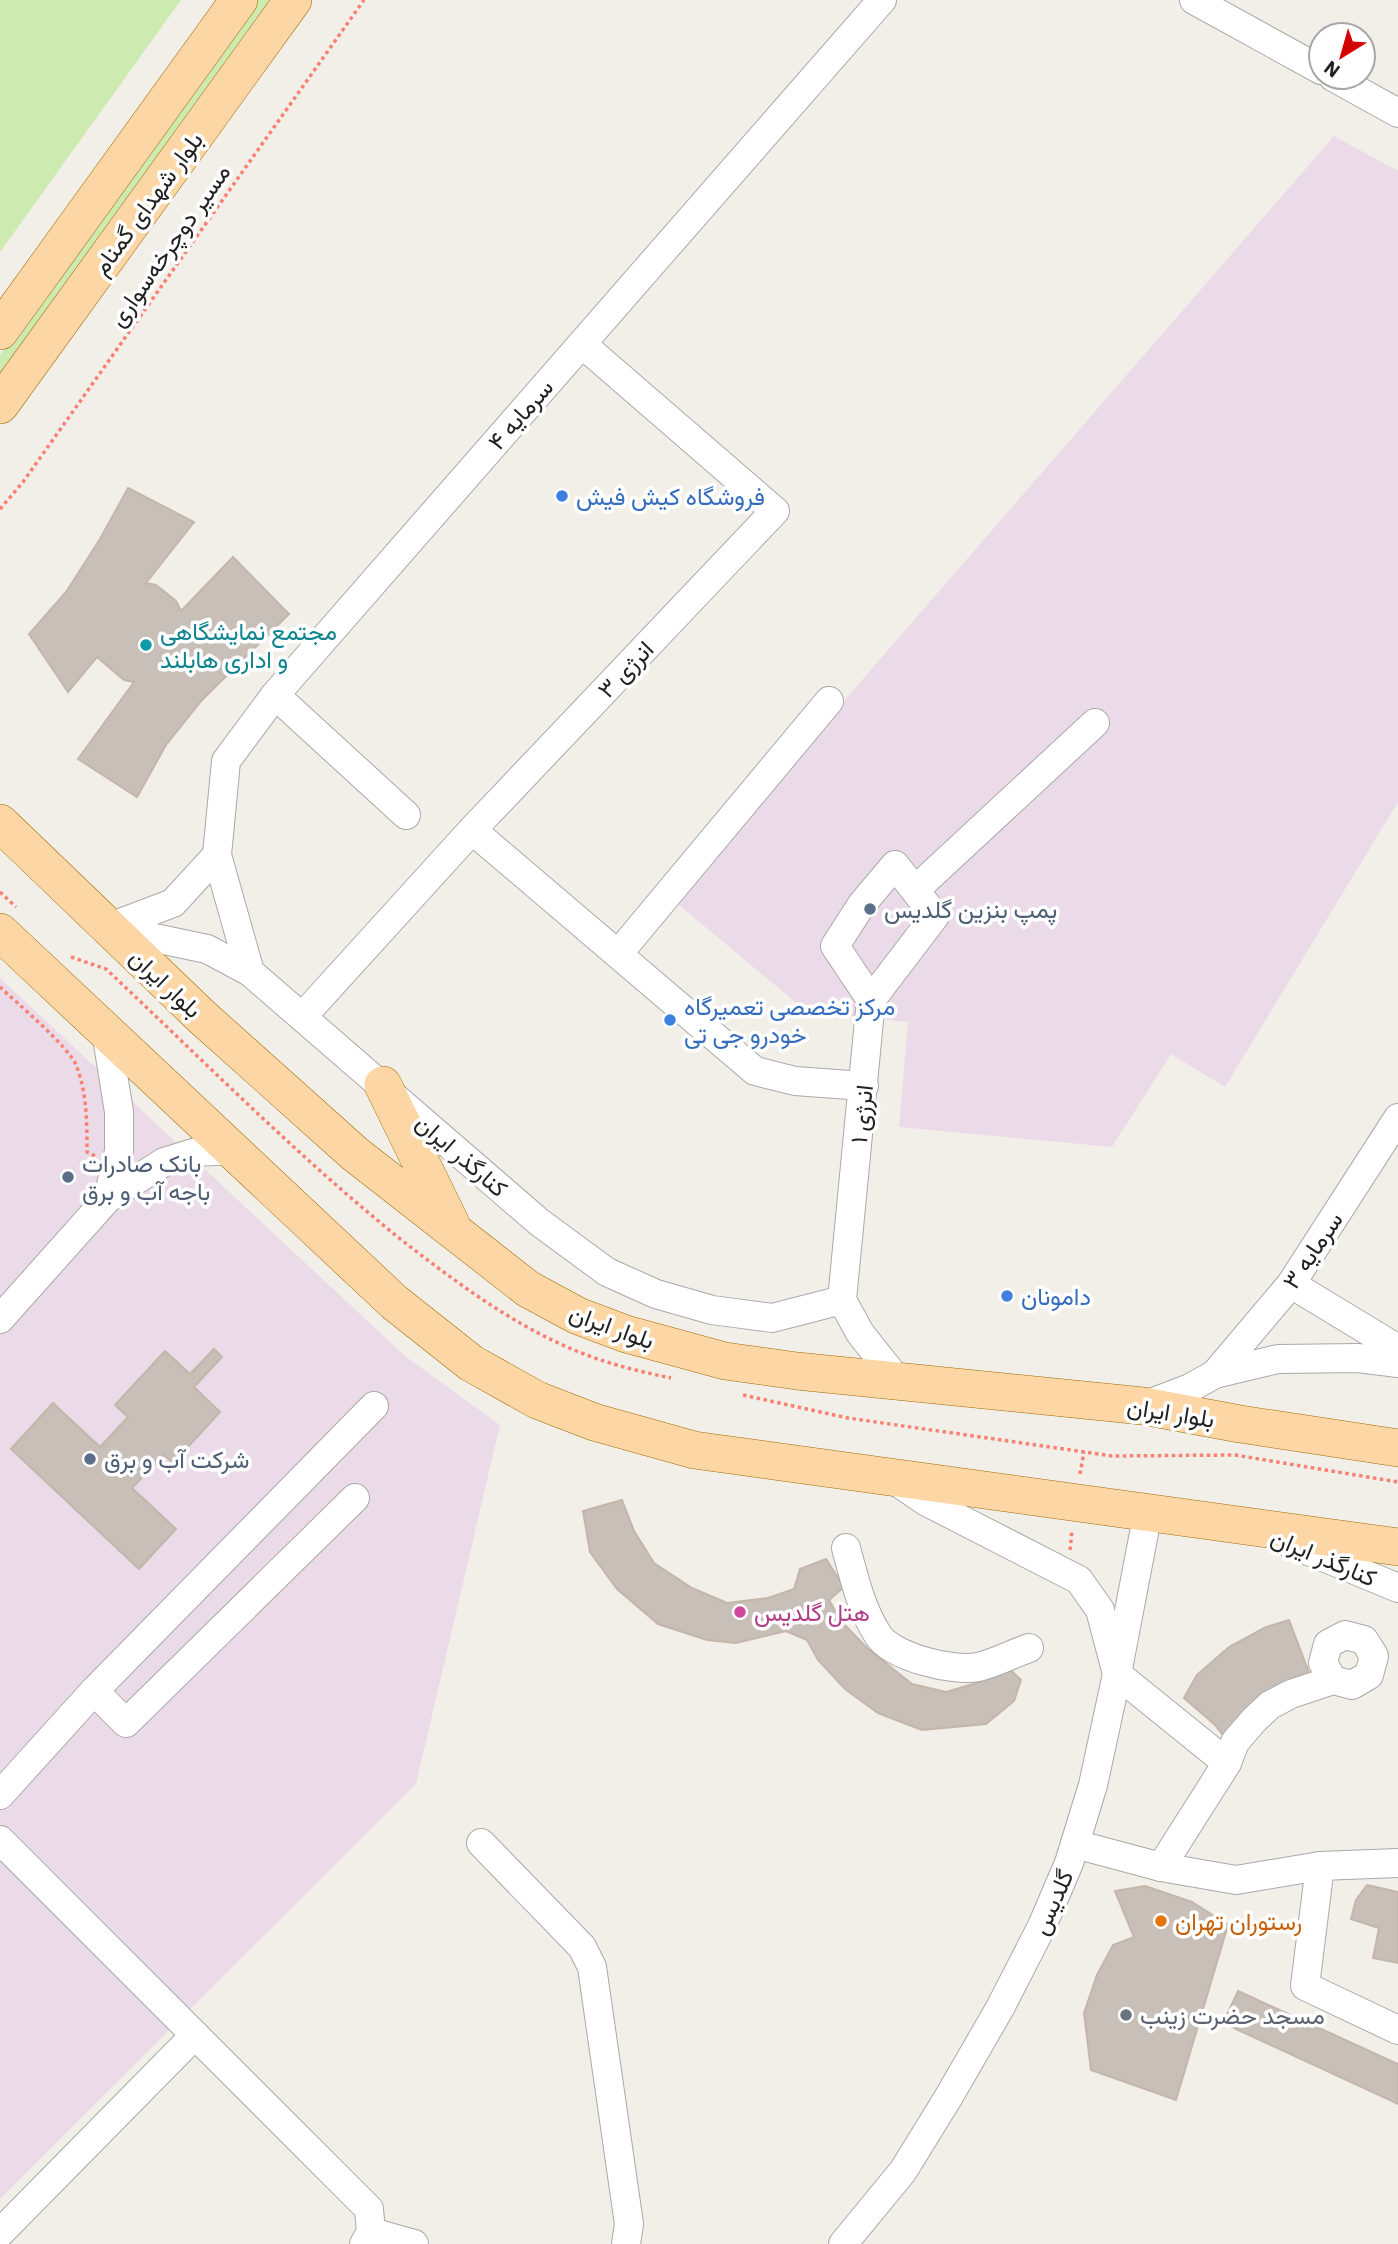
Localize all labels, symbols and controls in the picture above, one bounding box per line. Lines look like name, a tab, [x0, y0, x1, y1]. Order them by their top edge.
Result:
north arrow	[1307, 21, 1377, 91]
text: N	[1319, 56, 1344, 83]
street label: بلوار شهدای گمنام	[84, 125, 211, 282]
street label: مسیر دوچرخه‌سواری	[101, 157, 238, 333]
street label: سرمایه ۴	[480, 372, 560, 456]
place label: فروشگاه کیش فیش	[576, 480, 765, 512]
marker: فروشگاه کیش فیش	[554, 488, 570, 504]
place label: مجتمع نمایشگاهی و اداری هابلند	[160, 615, 337, 675]
street label: انرژی ۳	[590, 633, 660, 705]
marker: مجتمع نمایشگاهی و اداری هابلند	[138, 637, 154, 653]
place label: پمپ بنزین گلدیس	[884, 893, 1057, 926]
marker: پمپ بنزین گلدیس	[862, 901, 878, 917]
street label: بلوار ایران	[123, 941, 209, 1025]
place label: مرکز تخصصی تعمیرگاه خودرو جی تی	[684, 990, 895, 1050]
marker: مرکز تخصصی تعمیرگاه خودرو جی تی	[662, 1012, 678, 1028]
street label: انرژی ۱	[842, 1083, 880, 1145]
street label: کنارگذر ایران	[409, 1106, 515, 1204]
place label: بانک صادرات باجه آب و برق	[82, 1147, 210, 1207]
marker: بانک صادرات باجه آب و برق	[60, 1169, 76, 1185]
street label: سرمایه ۳	[1274, 1205, 1350, 1295]
place label: دامونان	[1021, 1280, 1091, 1312]
marker: دامونان	[999, 1288, 1015, 1304]
street label: بلوار ایران	[565, 1296, 659, 1356]
street label: بلوار ایران	[1125, 1389, 1217, 1435]
place label: شرکت آب و برق	[104, 1443, 249, 1475]
marker: شرکت آب و برق	[82, 1451, 98, 1467]
street label: کنارگذر ایران	[1266, 1520, 1382, 1594]
place label: هتل گلدیس	[754, 1596, 870, 1628]
marker: هتل گلدیس	[732, 1604, 748, 1620]
street label: گلدیس	[1024, 1864, 1080, 1940]
place label: رستوران تهران	[1175, 1905, 1302, 1937]
marker: رستوران تهران	[1153, 1913, 1169, 1929]
place label: مسجد حضرت زینب	[1140, 1999, 1325, 2031]
marker: مسجد حضرت زینب	[1118, 2007, 1134, 2023]

